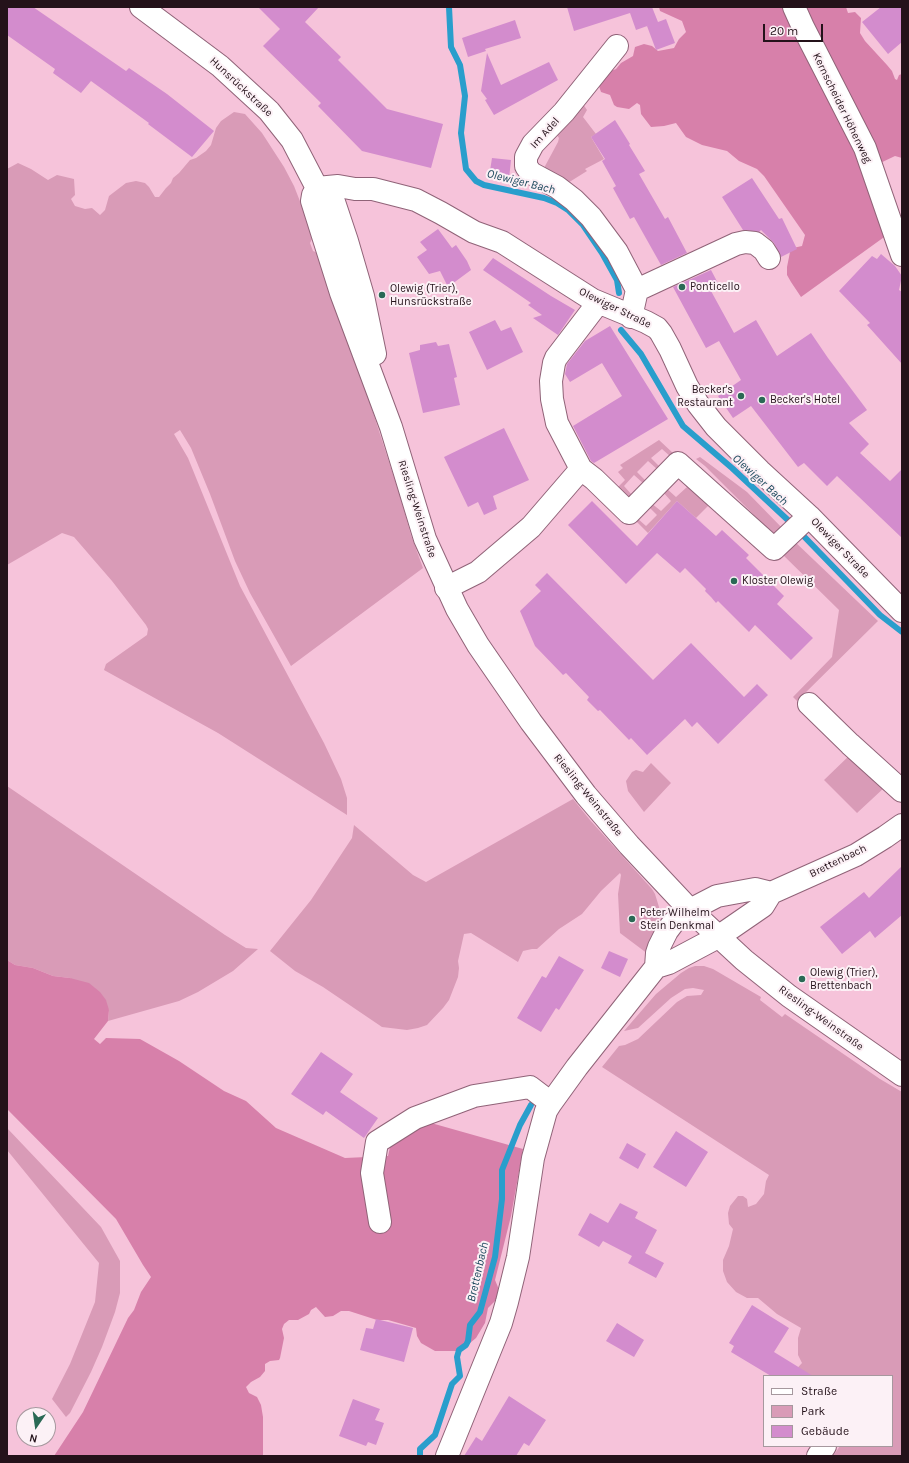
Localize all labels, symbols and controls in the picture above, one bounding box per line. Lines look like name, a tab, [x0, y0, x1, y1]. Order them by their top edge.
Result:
scale bar	[765, 16, 825, 42]
text: 20 m	[770, 24, 798, 38]
street label: Kernscheider Höhenweg	[810, 51, 874, 165]
street label: Hunsrückstraße	[207, 54, 275, 120]
street label: Im Adel	[528, 115, 562, 151]
water label: Olewiger Bach	[485, 167, 557, 197]
place label: Ponticello	[690, 280, 740, 294]
place label: Olewig (Trier), Hunsrückstraße	[390, 282, 471, 308]
marker: Ponticello	[677, 282, 687, 292]
street label: Olewiger Straße	[577, 285, 653, 331]
marker: Olewig (Trier), Hunsrückstraße	[377, 290, 387, 300]
place label: Becker's Restaurant	[677, 383, 733, 409]
marker: Becker's Restaurant	[736, 391, 746, 401]
place label: Becker's Hotel	[770, 393, 840, 407]
marker: Becker's Hotel	[757, 395, 767, 405]
water label: Olewiger Bach	[729, 451, 791, 509]
street label: Riesling-Weinstraße	[395, 459, 439, 559]
street label: Olewiger Straße	[808, 515, 872, 581]
place label: Kloster Olewig	[742, 574, 813, 588]
marker: Kloster Olewig	[729, 576, 739, 586]
street label: Riesling-Weinstraße	[551, 751, 625, 839]
street label: Brettenbach	[807, 841, 869, 881]
place label: Peter Wilhelm Stein Denkmal	[640, 906, 714, 932]
marker: Peter Wilhelm Stein Denkmal	[627, 914, 637, 924]
place label: Olewig (Trier), Brettenbach	[810, 966, 878, 992]
marker: Olewig (Trier), Brettenbach	[797, 974, 807, 984]
street label: Riesling-Weinstraße	[776, 983, 866, 1053]
water label: Brettenbach	[464, 1241, 492, 1303]
legend	[763, 1375, 893, 1447]
text: Straße	[801, 1384, 837, 1398]
text: Park	[801, 1404, 825, 1418]
north arrow	[16, 1407, 56, 1447]
text: Gebäude	[801, 1424, 849, 1438]
text: N	[28, 1431, 39, 1445]

